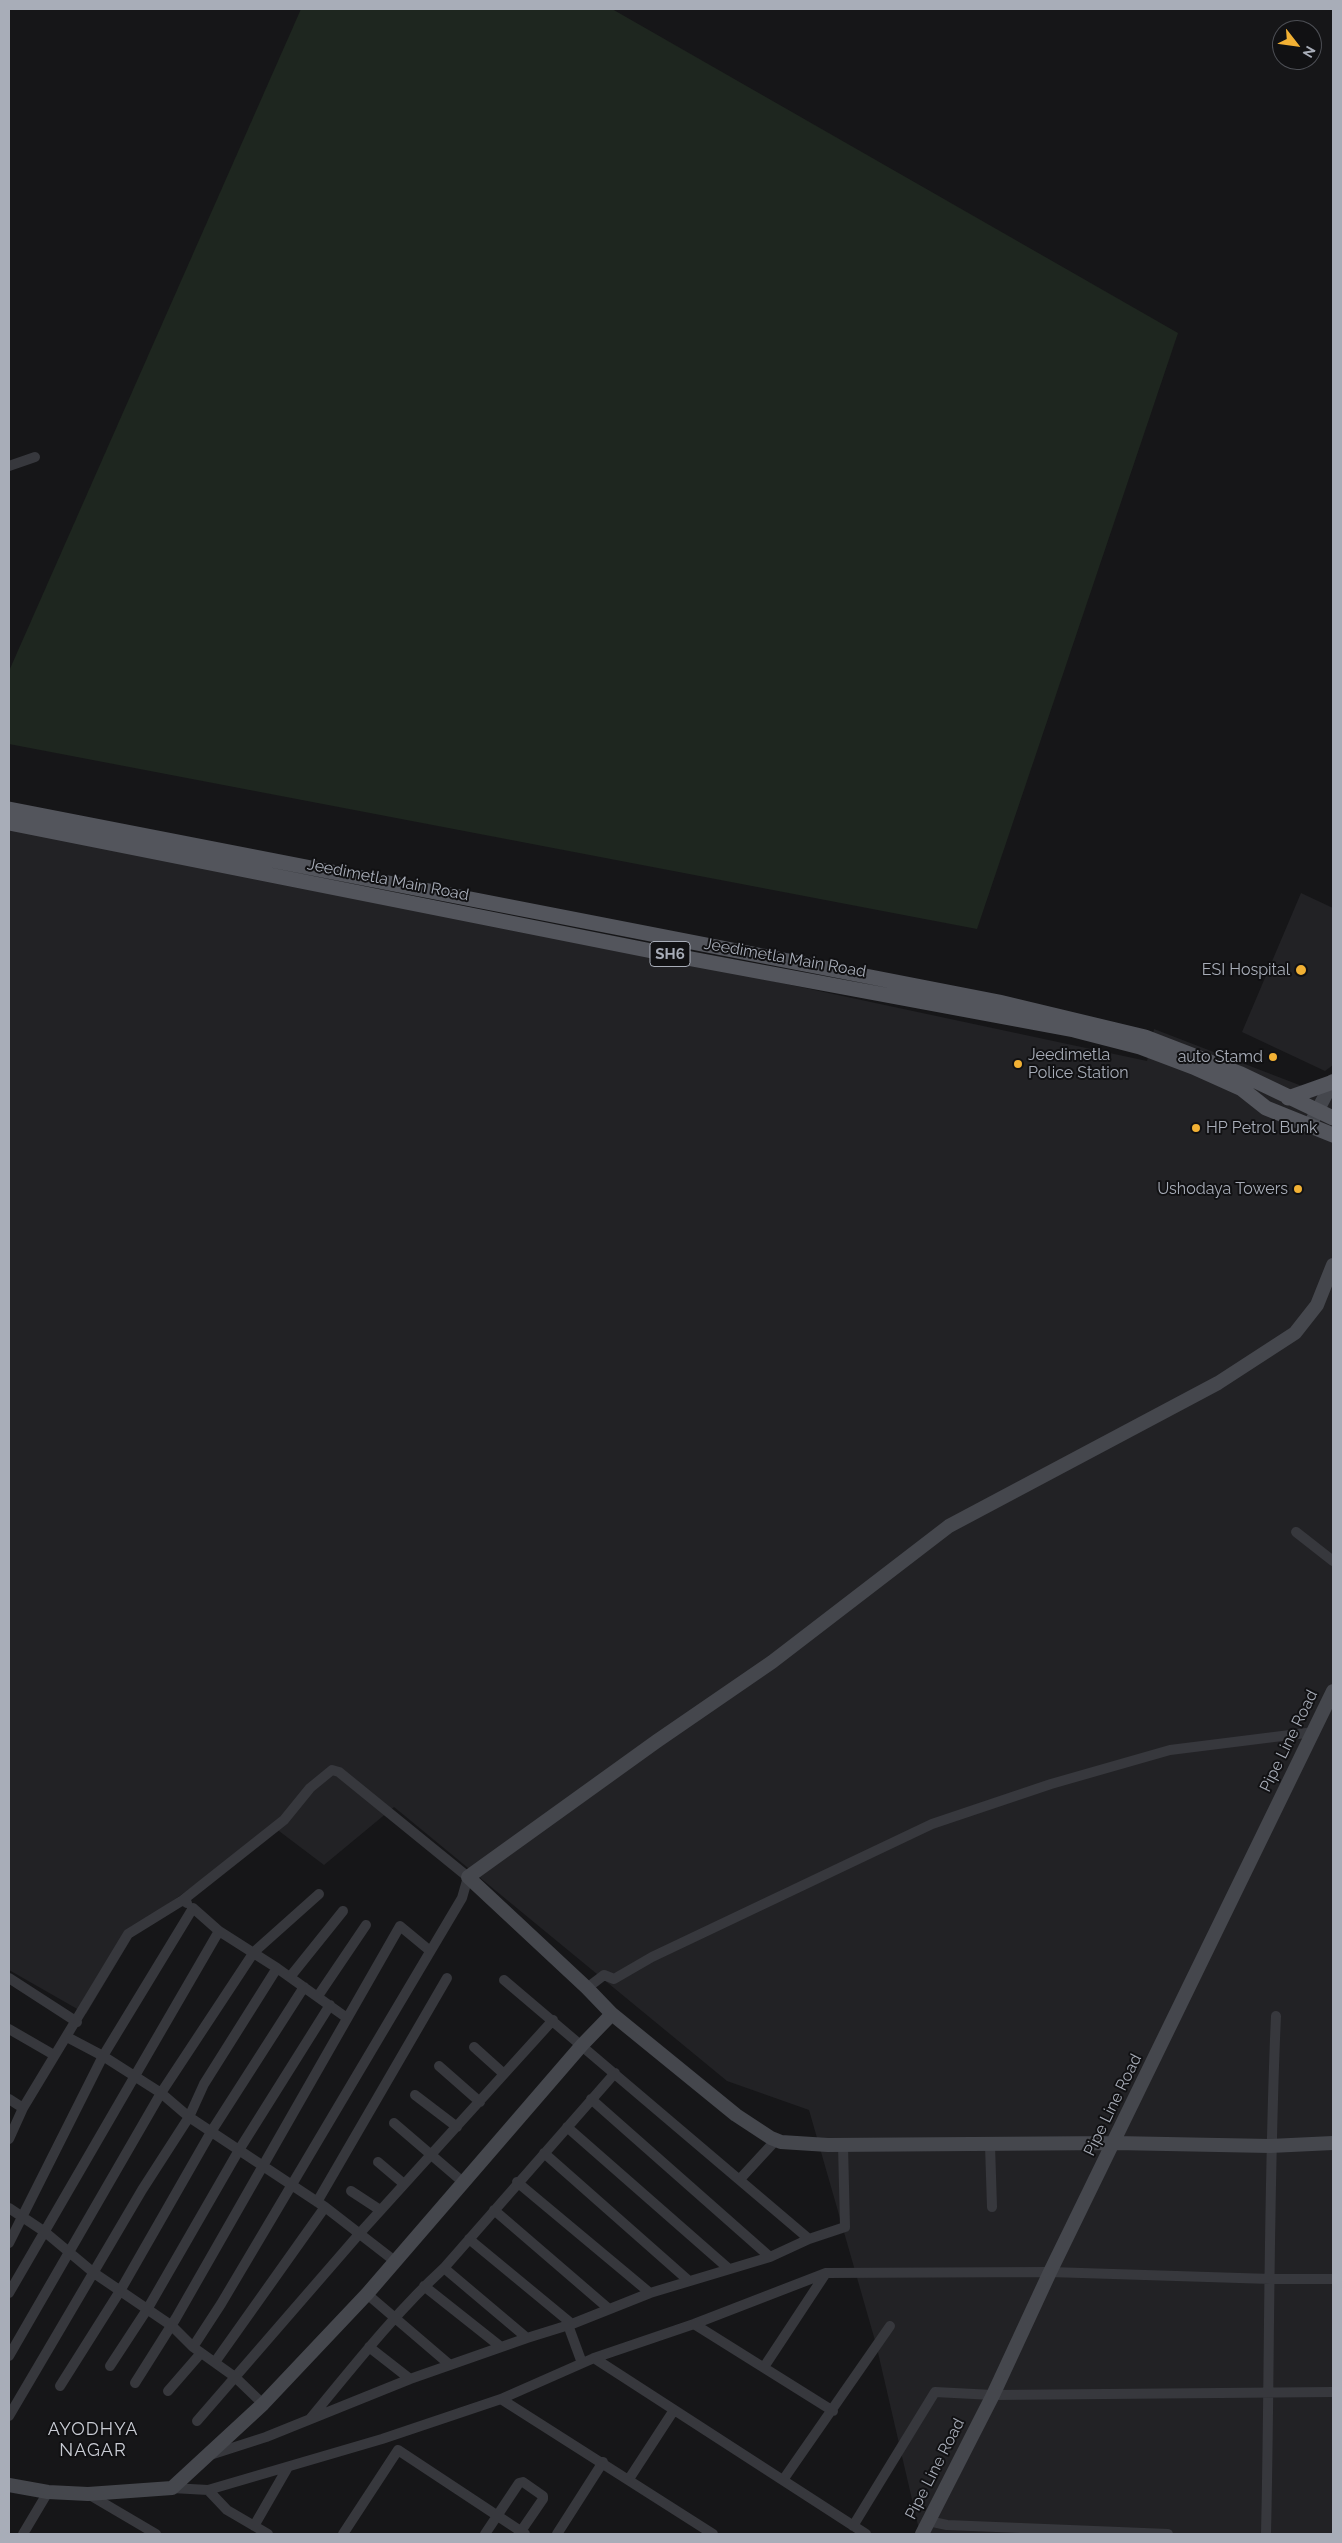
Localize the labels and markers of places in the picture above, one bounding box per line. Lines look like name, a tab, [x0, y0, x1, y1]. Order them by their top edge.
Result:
place label: ESI Hospital	[1202, 960, 1290, 980]
marker: ESI Hospital	[1294, 963, 1308, 977]
place label: Jeedimetla Police Station	[1028, 1045, 1129, 1083]
place label: auto Stamd	[1178, 1047, 1263, 1067]
marker: auto Stamd	[1267, 1051, 1279, 1063]
marker: Jeedimetla Police Station	[1012, 1058, 1024, 1070]
place label: HP Petrol Bunk	[1206, 1118, 1318, 1138]
marker: HP Petrol Bunk	[1190, 1122, 1202, 1134]
place label: Ushodaya Towers	[1157, 1179, 1288, 1199]
marker: Ushodaya Towers	[1292, 1183, 1304, 1195]

